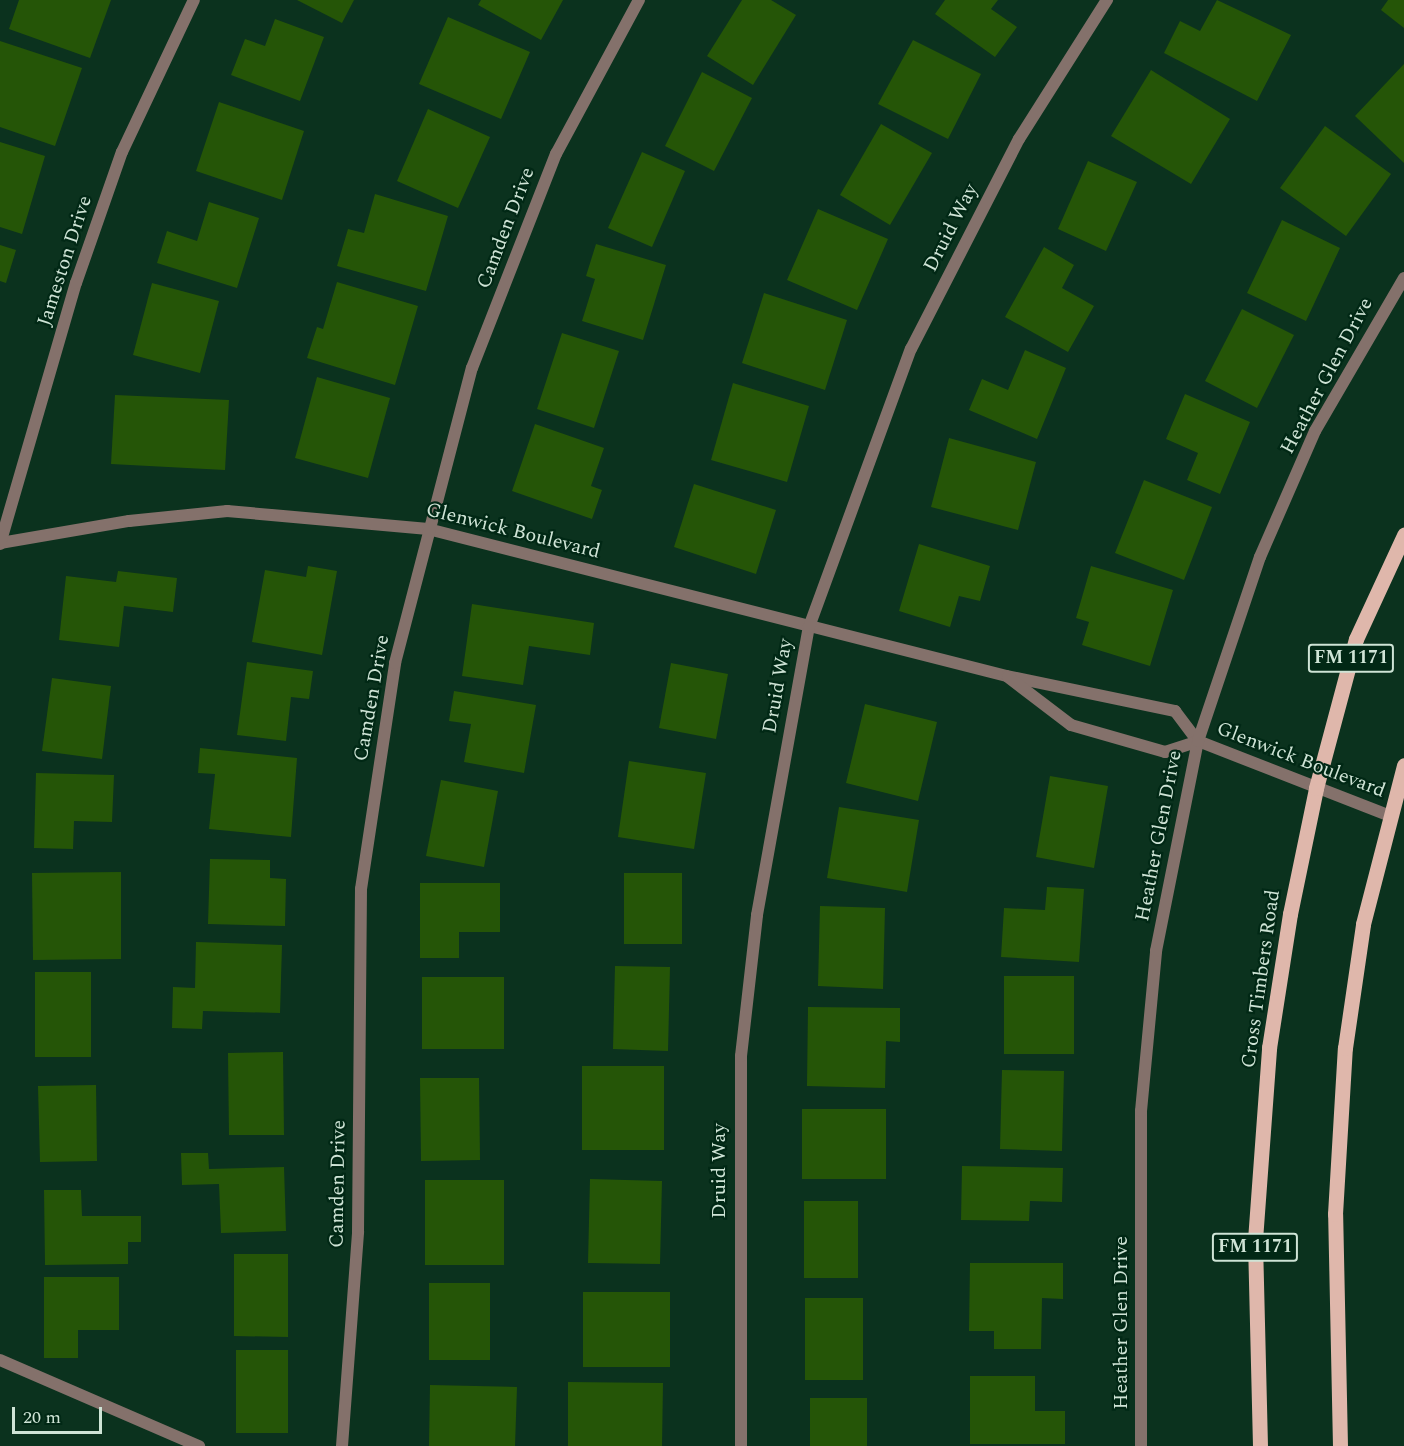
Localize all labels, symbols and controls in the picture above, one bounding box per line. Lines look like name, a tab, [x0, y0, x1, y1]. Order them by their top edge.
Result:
street label: Camden Drive	[472, 164, 540, 292]
street label: Druid Way	[919, 180, 983, 276]
street label: Jameston Drive	[33, 193, 97, 329]
street label: Heather Glen Drive	[1276, 294, 1378, 458]
street label: Glenwick Boulevard	[423, 498, 603, 564]
street label: Camden Drive	[349, 633, 395, 763]
street label: Druid Way	[758, 637, 798, 735]
road number: FM 1171	[1308, 643, 1394, 673]
street label: Glenwick Boulevard	[1213, 717, 1389, 803]
street label: Heather Glen Drive	[1131, 748, 1187, 924]
street label: Cross Timbers Road	[1237, 888, 1285, 1070]
street label: Camden Drive	[325, 1120, 351, 1248]
street label: Druid Way	[707, 1123, 731, 1219]
road number: FM 1171	[1212, 1232, 1298, 1262]
street label: Heather Glen Drive	[1109, 1236, 1133, 1410]
scale bar	[15, 1395, 105, 1433]
text: 20 m	[23, 1404, 61, 1431]

